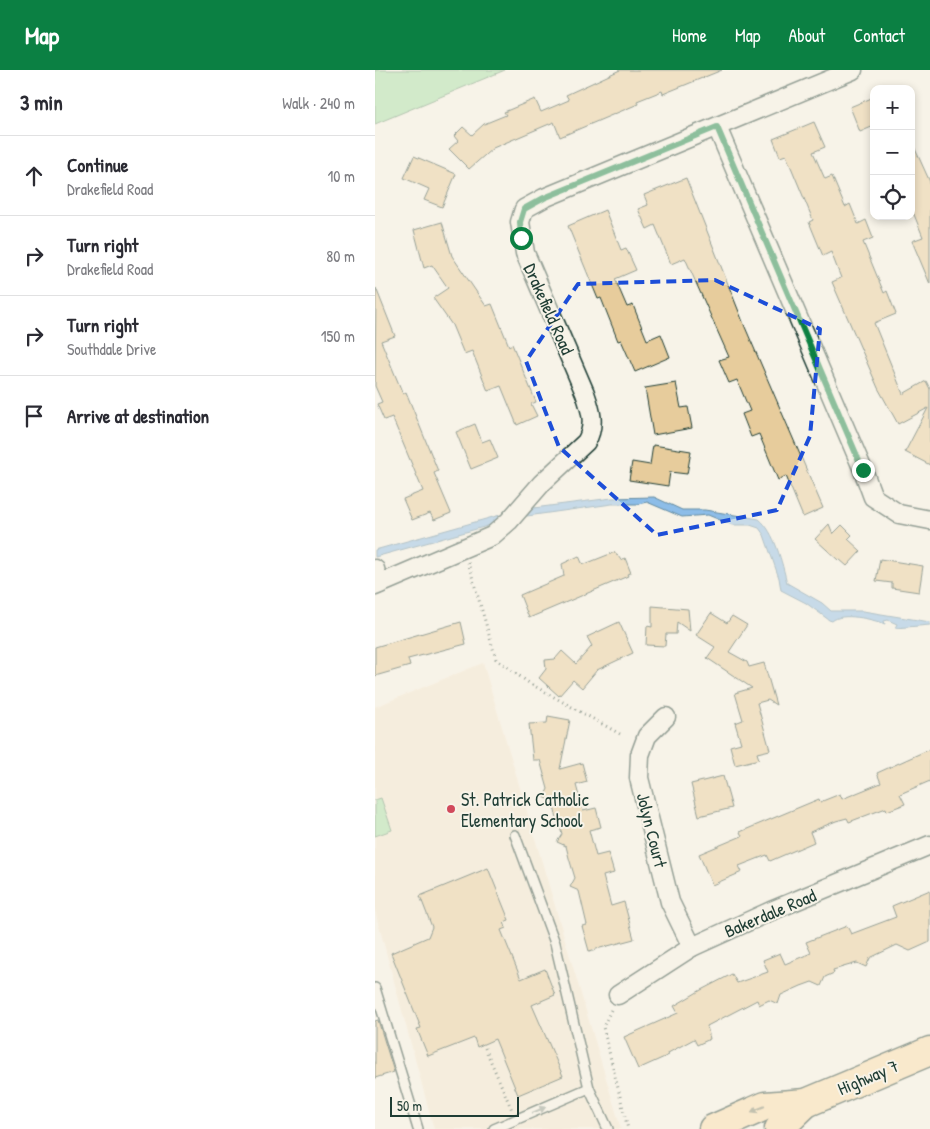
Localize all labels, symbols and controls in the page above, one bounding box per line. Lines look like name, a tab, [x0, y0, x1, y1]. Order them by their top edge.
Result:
text: Map	[25, 19, 59, 51]
text: Home	[672, 23, 707, 48]
text: Map	[735, 23, 760, 48]
text: About	[788, 23, 825, 48]
text: Contact	[853, 23, 905, 48]
map controls	[870, 85, 915, 220]
button: +	[870, 85, 915, 130]
text: 3 min	[20, 88, 63, 117]
text: Walk · 240 m	[282, 92, 355, 114]
button: −	[870, 130, 915, 175]
text: Continue	[67, 152, 128, 178]
icon: ahead	[20, 162, 48, 190]
text: 10 m	[327, 165, 355, 187]
button: locate	[870, 175, 915, 220]
text: Drakefield Road	[67, 178, 153, 200]
route start	[510, 227, 533, 250]
text: Turn right	[67, 232, 138, 258]
icon: right	[20, 242, 48, 270]
text: 80 m	[326, 245, 355, 267]
text: Drakefield Road	[67, 258, 153, 280]
street label: Drakefield Road	[518, 260, 580, 358]
text: Turn right	[67, 312, 138, 338]
icon: right	[20, 322, 48, 350]
text: 150 m	[321, 325, 355, 347]
text: Southdale Drive	[67, 338, 156, 360]
icon: arrive	[20, 402, 48, 430]
text: Arrive at destination	[67, 403, 209, 429]
route end	[852, 459, 875, 482]
place label: St. Patrick Catholic Elementary School	[461, 787, 589, 833]
street label: Jolyn Court	[631, 790, 674, 871]
marker: St. Patrick Catholic Elementary School	[445, 803, 457, 815]
street label: Bakerdale Road	[720, 882, 820, 944]
street label: Highway 7	[834, 1053, 902, 1101]
scale bar	[390, 1094, 519, 1117]
text: 50 m	[397, 1096, 422, 1115]
one-way arrow	[532, 1105, 546, 1113]
one-way arrow	[750, 1105, 765, 1113]

